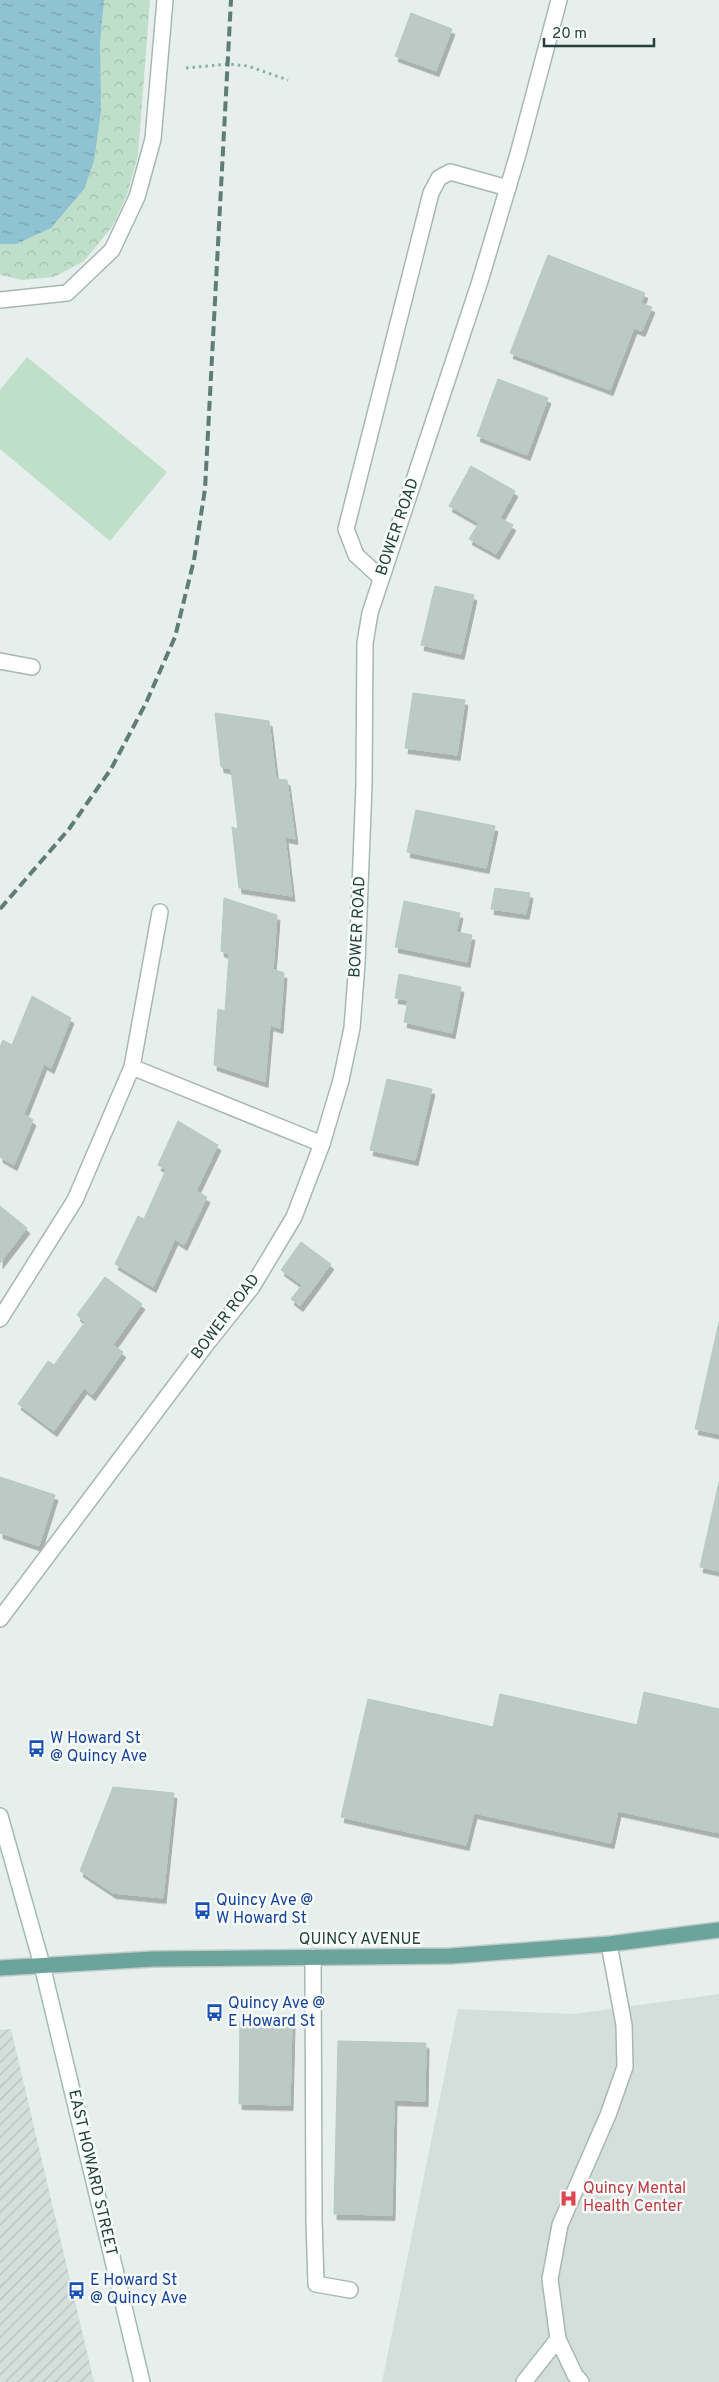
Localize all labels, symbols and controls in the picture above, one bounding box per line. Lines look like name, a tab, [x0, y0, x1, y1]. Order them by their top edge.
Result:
scale bar	[544, 15, 654, 47]
text: 20 m	[552, 25, 587, 44]
street label: BOWER ROAD	[372, 476, 424, 578]
street label: BOWER ROAD	[345, 876, 371, 978]
street label: BOWER ROAD	[187, 1270, 265, 1364]
place label: W Howard St @ Quincy Ave	[50, 1729, 147, 1767]
bus stop icon: W Howard St @ Quincy Ave	[26, 1738, 46, 1758]
place label: Quincy Ave @ W Howard St	[216, 1891, 313, 1929]
bus stop icon: Quincy Ave @ W Howard St	[192, 1900, 212, 1920]
street label: QUINCY AVENUE	[299, 1930, 421, 1950]
place label: Quincy Ave @ E Howard St	[228, 1994, 325, 2032]
bus stop icon: Quincy Ave @ E Howard St	[204, 2003, 224, 2023]
street label: EAST HOWARD STREET	[63, 2088, 121, 2258]
place label: Quincy Mental Health Center	[583, 2179, 686, 2217]
hospital icon: Quincy Mental Health Center	[559, 2188, 579, 2208]
place label: E Howard St @ Quincy Ave	[90, 2271, 187, 2309]
bus stop icon: E Howard St @ Quincy Ave	[66, 2280, 86, 2300]

